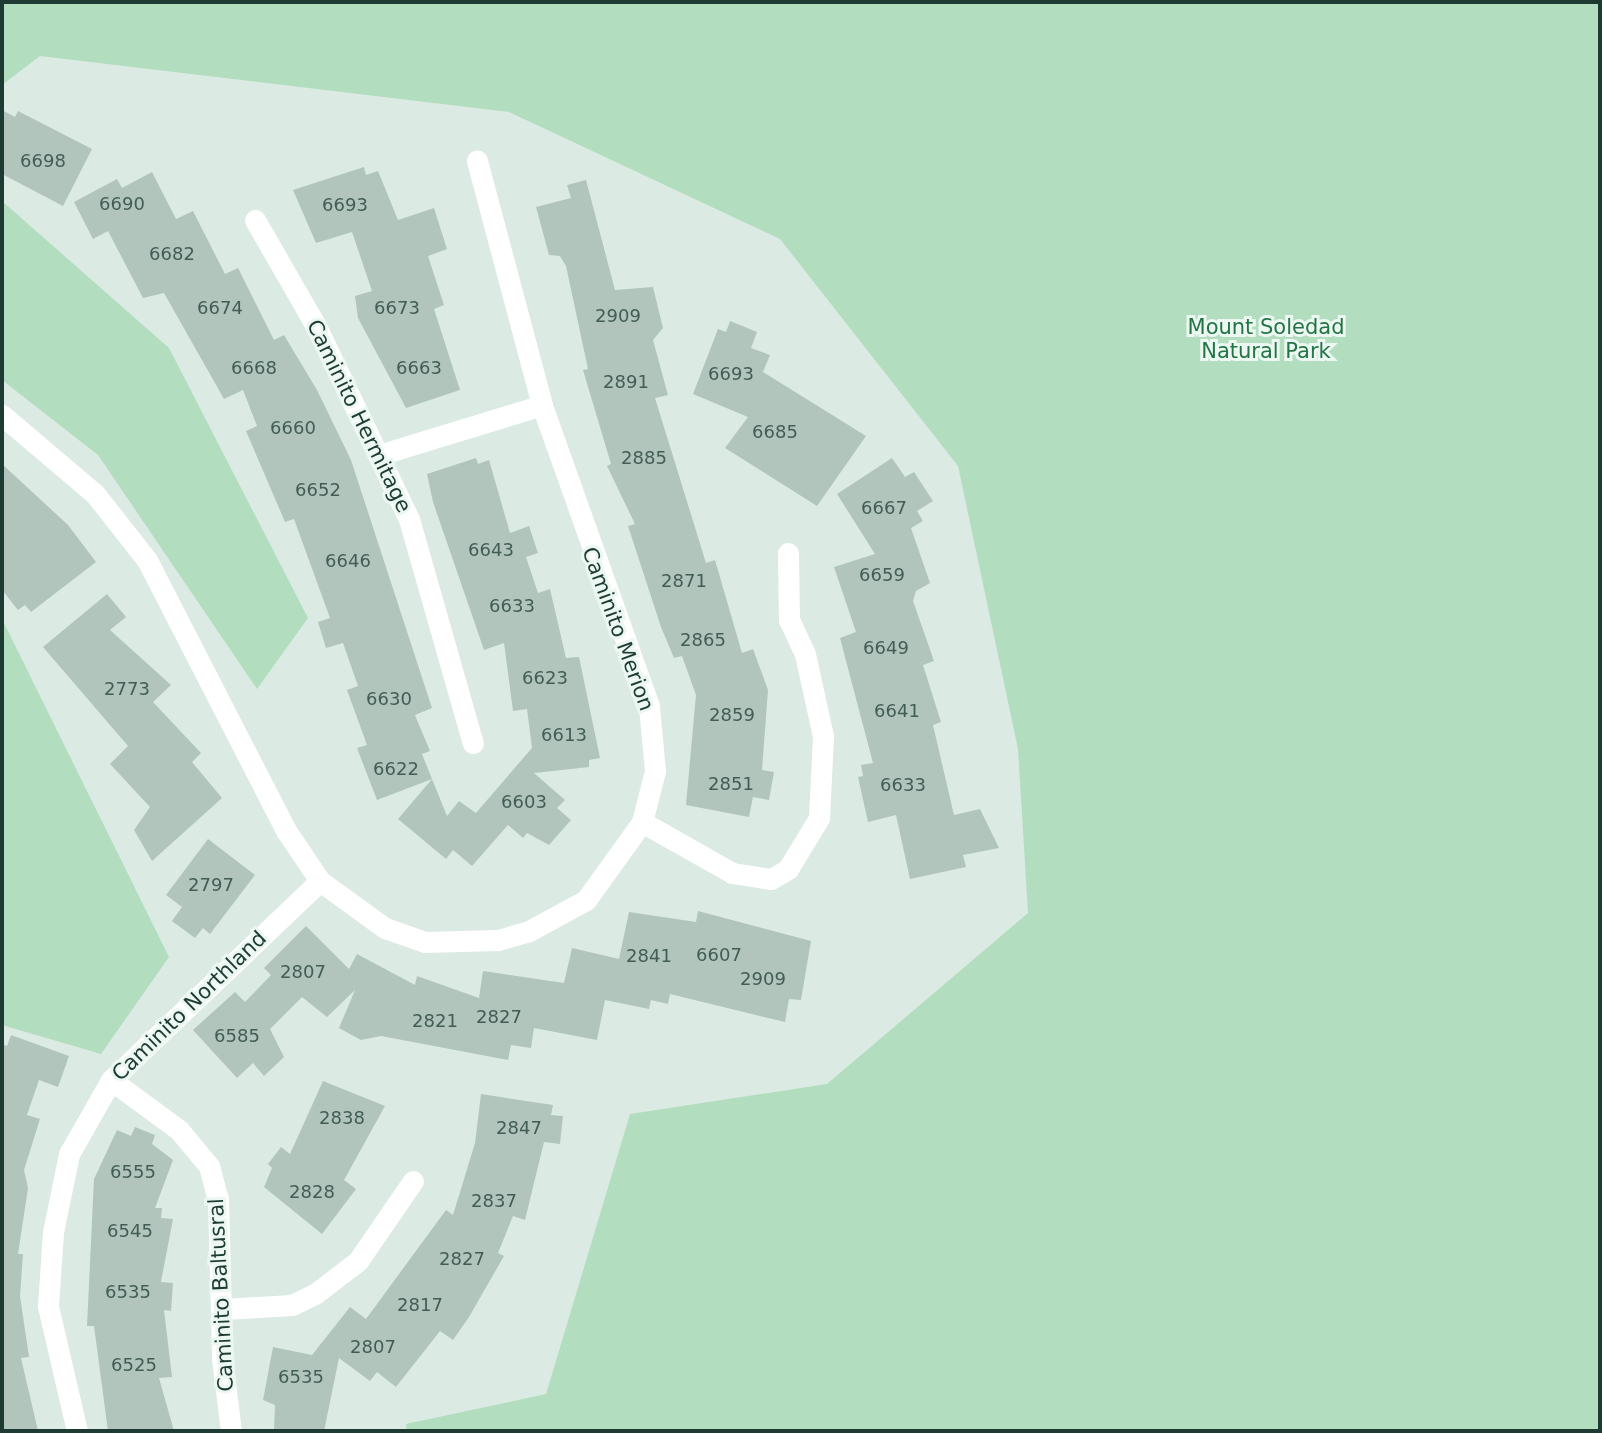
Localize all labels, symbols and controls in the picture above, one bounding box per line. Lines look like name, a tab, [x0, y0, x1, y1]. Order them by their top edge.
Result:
house number: 6698	[20, 150, 66, 172]
house number: 6690	[99, 193, 145, 215]
house number: 6693	[322, 194, 368, 216]
house number: 6682	[149, 243, 195, 265]
house number: 6674	[197, 297, 243, 319]
house number: 6673	[374, 297, 420, 319]
house number: 2909	[595, 305, 641, 327]
park label: Mount Soledad Natural Park	[1188, 314, 1344, 364]
street label: Caminito Hermitage	[301, 315, 417, 517]
house number: 6668	[231, 357, 277, 379]
house number: 6663	[396, 357, 442, 379]
house number: 6693	[708, 363, 754, 385]
house number: 2891	[603, 371, 649, 393]
house number: 6660	[270, 417, 316, 439]
house number: 6685	[752, 421, 798, 443]
house number: 2885	[621, 447, 667, 469]
house number: 6652	[295, 479, 341, 501]
house number: 6667	[861, 497, 907, 519]
house number: 6643	[468, 539, 514, 561]
street label: Caminito Merion	[577, 544, 659, 714]
house number: 6646	[325, 550, 371, 572]
house number: 6659	[859, 564, 905, 586]
house number: 2871	[661, 570, 707, 592]
house number: 6633	[489, 595, 535, 617]
house number: 2865	[680, 629, 726, 651]
house number: 6649	[863, 637, 909, 659]
house number: 6623	[522, 667, 568, 689]
house number: 2773	[104, 678, 150, 700]
house number: 6630	[366, 688, 412, 710]
house number: 6641	[874, 700, 920, 722]
house number: 2859	[709, 704, 755, 726]
house number: 6613	[541, 724, 587, 746]
house number: 6622	[373, 758, 419, 780]
house number: 2851	[708, 773, 754, 795]
house number: 6633	[880, 774, 926, 796]
house number: 6603	[501, 791, 547, 813]
house number: 2797	[188, 874, 234, 896]
street label: Caminito Northland	[107, 926, 271, 1086]
house number: 6607	[696, 944, 742, 966]
house number: 2841	[626, 945, 672, 967]
house number: 2807	[280, 961, 326, 983]
house number: 2909	[740, 968, 786, 990]
house number: 2827	[476, 1006, 522, 1028]
house number: 2821	[412, 1010, 458, 1032]
house number: 6585	[214, 1025, 260, 1047]
house number: 2838	[319, 1107, 365, 1129]
house number: 2847	[496, 1117, 542, 1139]
house number: 6555	[110, 1161, 156, 1183]
house number: 2828	[289, 1181, 335, 1203]
house number: 2837	[471, 1190, 517, 1212]
street label: Caminito Baltusral	[203, 1198, 239, 1392]
house number: 6545	[107, 1220, 153, 1242]
house number: 2827	[439, 1248, 485, 1270]
house number: 6535	[105, 1281, 151, 1303]
house number: 2817	[397, 1294, 443, 1316]
house number: 2807	[350, 1336, 396, 1358]
house number: 6525	[111, 1354, 157, 1376]
house number: 6535	[278, 1366, 324, 1388]

